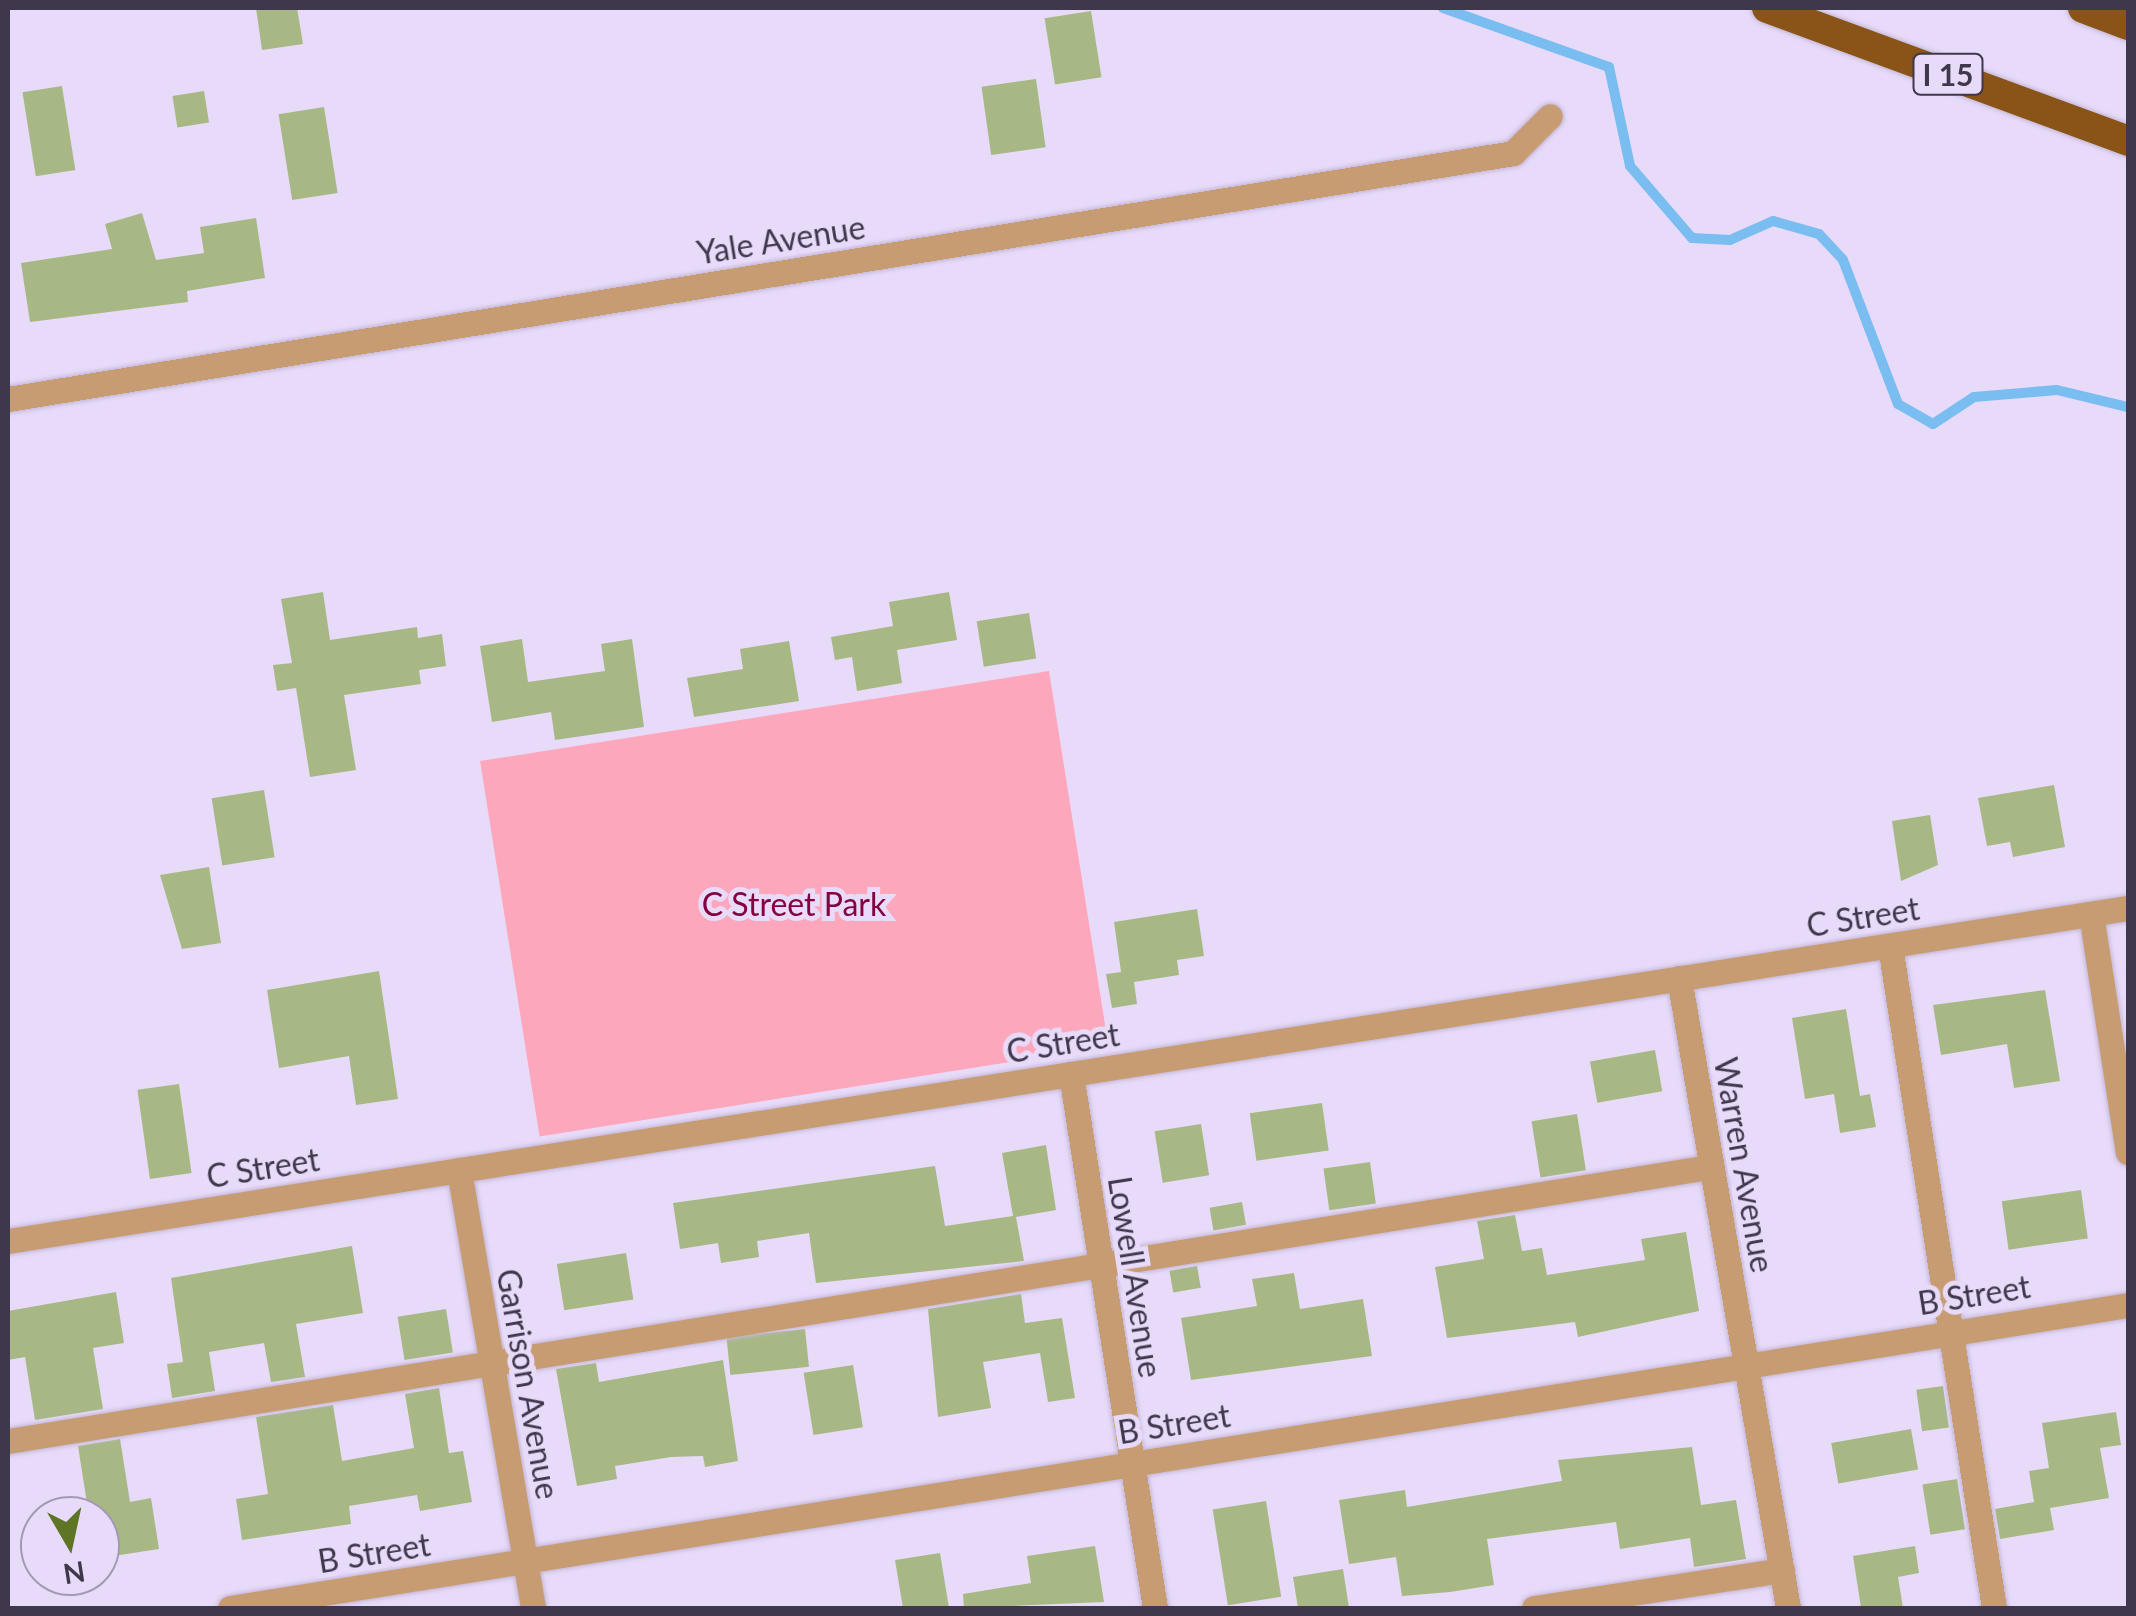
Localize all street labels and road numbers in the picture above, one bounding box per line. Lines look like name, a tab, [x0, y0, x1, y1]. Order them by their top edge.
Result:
road number: I 15	[1910, 49, 1986, 99]
street label: Yale Avenue	[694, 208, 868, 272]
street label: C Street	[1804, 889, 1922, 945]
street label: C Street	[1004, 1015, 1122, 1071]
street label: Warren Avenue	[1706, 1054, 1782, 1276]
street label: C Street	[204, 1140, 322, 1196]
street label: Lowell Avenue	[1100, 1173, 1170, 1381]
street label: Garrison Avenue	[489, 1265, 567, 1503]
street label: B Street	[1915, 1267, 2033, 1323]
street label: B Street	[1115, 1396, 1233, 1452]
street label: B Street	[315, 1525, 433, 1581]

